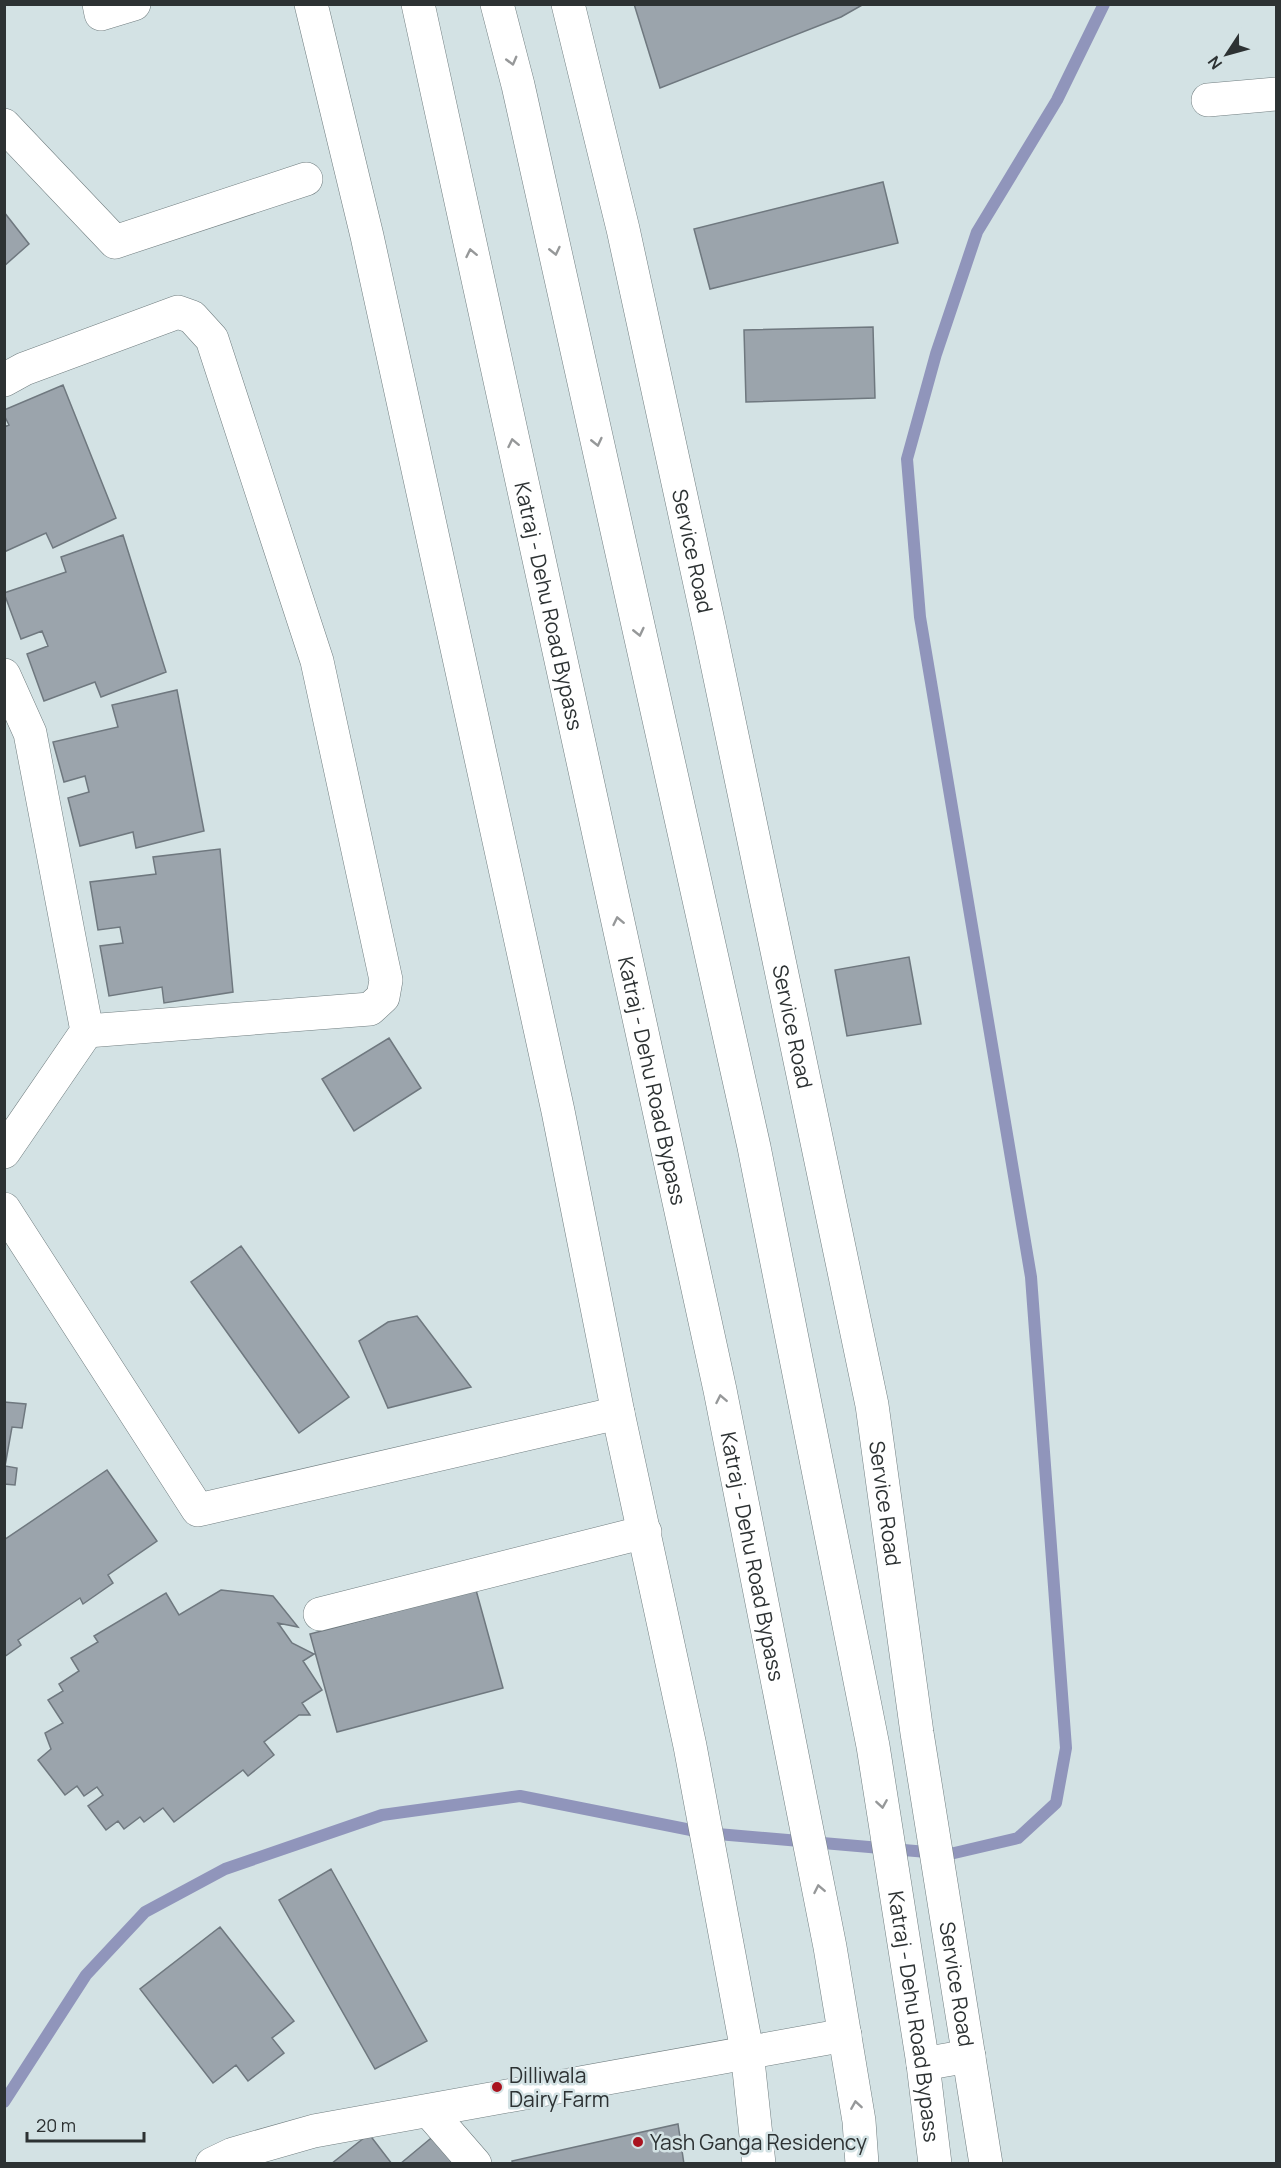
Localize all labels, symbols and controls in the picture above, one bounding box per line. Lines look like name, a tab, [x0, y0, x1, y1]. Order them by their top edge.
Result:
north arrow	[1197, 24, 1257, 84]
text: N	[1203, 52, 1227, 74]
one-way arrow	[504, 56, 517, 66]
one-way arrow	[548, 246, 561, 256]
one-way arrow	[466, 248, 479, 258]
one-way arrow	[590, 436, 603, 446]
one-way arrow	[508, 439, 521, 449]
street label: Katraj - Dehu Road Bypass	[508, 479, 590, 733]
street label: Service Road	[666, 486, 720, 615]
one-way arrow	[632, 627, 645, 637]
one-way arrow	[613, 916, 626, 926]
street label: Katraj - Dehu Road Bypass	[612, 954, 693, 1208]
street label: Service Road	[766, 962, 819, 1091]
one-way arrow	[715, 1394, 728, 1404]
street label: Katraj - Dehu Road Bypass	[715, 1429, 791, 1683]
street label: Service Road	[863, 1439, 908, 1568]
one-way arrow	[875, 1798, 888, 1808]
one-way arrow	[813, 1885, 826, 1895]
street label: Katraj - Dehu Road Bypass	[882, 1889, 946, 2144]
street label: Service Road	[933, 1920, 981, 2048]
place label: Dilliwala Dairy Farm	[509, 2061, 610, 2113]
marker: Dilliwala Dairy Farm	[490, 2080, 504, 2094]
one-way arrow	[850, 2101, 863, 2111]
scale bar	[27, 2105, 144, 2143]
text: 20 m	[36, 2113, 76, 2137]
place label: Yash Ganga Residency	[650, 2128, 867, 2156]
marker: Yash Ganga Residency	[631, 2135, 645, 2149]

